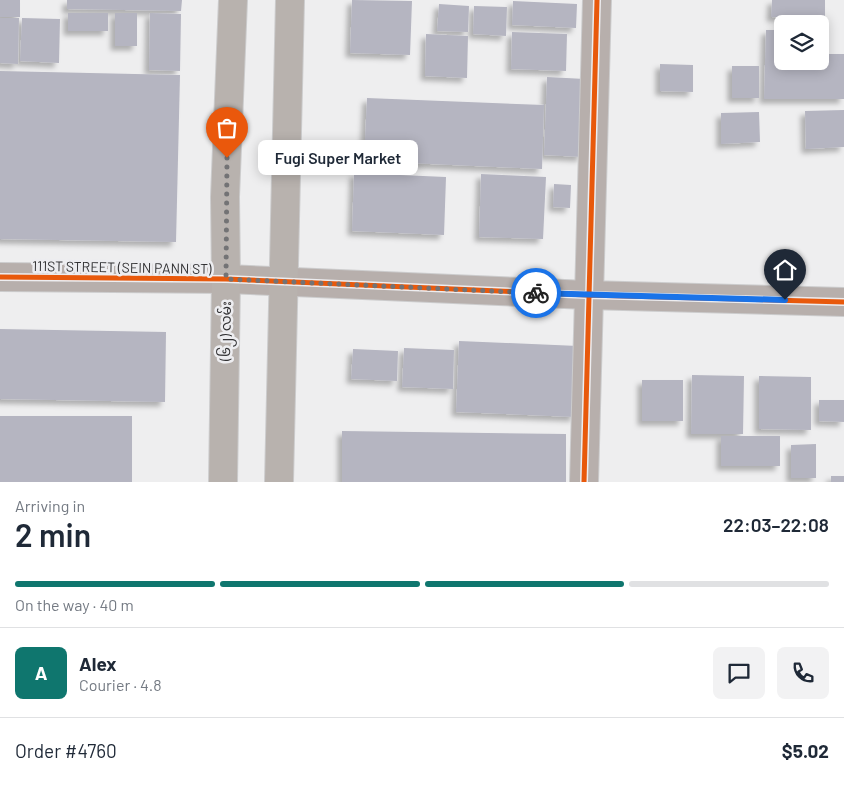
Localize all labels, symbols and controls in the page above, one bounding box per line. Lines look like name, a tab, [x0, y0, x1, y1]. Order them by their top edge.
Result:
map controls	[774, 15, 829, 70]
button: layers	[774, 15, 829, 70]
pin	[206, 107, 248, 158]
icon: bag	[213, 114, 241, 142]
callout: Fugi Super Market	[257, 140, 417, 176]
text: Fugi Super Market	[275, 148, 401, 167]
pin	[764, 249, 806, 300]
icon: home	[771, 256, 799, 284]
street label: 111ST STREET (SEIN PANN ST)	[32, 257, 212, 277]
courier	[511, 268, 561, 318]
icon: bike	[522, 279, 550, 307]
street label: (၆၂) လမ်း	[215, 301, 238, 362]
text: Arriving in	[15, 496, 85, 515]
text: 22:03–22:08	[723, 513, 829, 536]
text: 2 min	[15, 515, 91, 553]
text: On the way · 40 m	[15, 595, 134, 614]
button: chat	[713, 647, 765, 699]
button: phone	[777, 647, 829, 699]
text: Alex	[79, 652, 117, 675]
text: A	[35, 661, 47, 684]
text: Courier · 4.8	[79, 675, 162, 694]
text: Order #4760	[15, 739, 117, 762]
text: $5.02	[782, 739, 829, 762]

